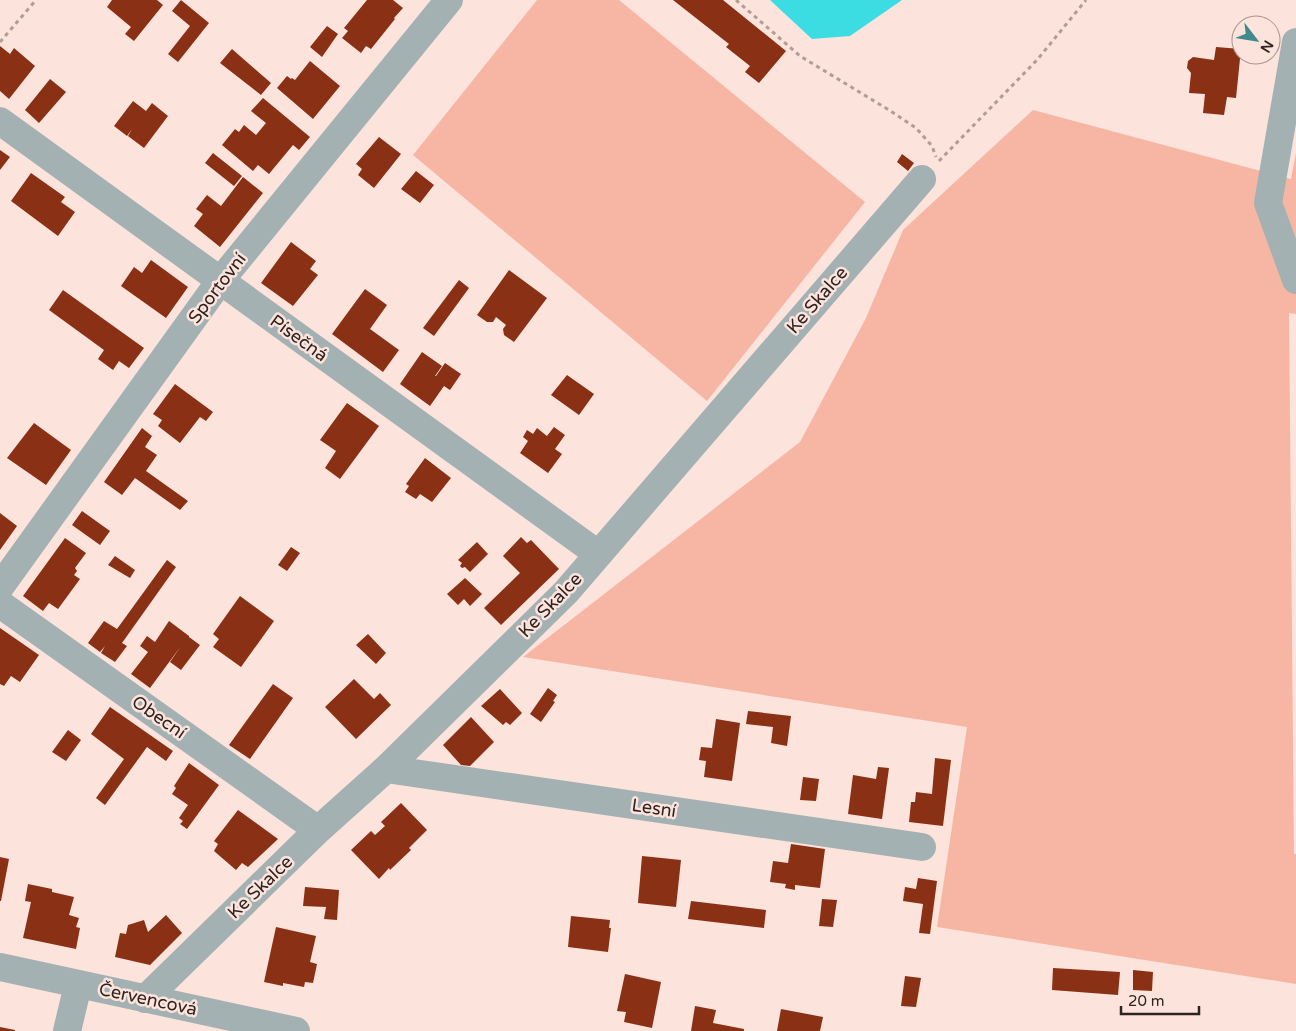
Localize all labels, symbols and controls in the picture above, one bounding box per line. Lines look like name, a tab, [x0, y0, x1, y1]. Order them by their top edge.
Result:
north arrow	[1231, 15, 1281, 65]
text: N	[1257, 37, 1277, 56]
street label: Sportovní	[183, 248, 251, 328]
street label: Ke Skalce	[782, 262, 852, 338]
street label: Písečná	[266, 310, 332, 366]
street label: Ke Skalce	[514, 568, 586, 642]
street label: Obecní	[128, 690, 191, 744]
street label: Lesní	[630, 794, 678, 822]
street label: Ke Skalce	[223, 851, 297, 923]
street label: Červencová	[97, 978, 199, 1020]
scale bar	[1121, 984, 1198, 1016]
text: 20 m	[1128, 992, 1165, 1010]

